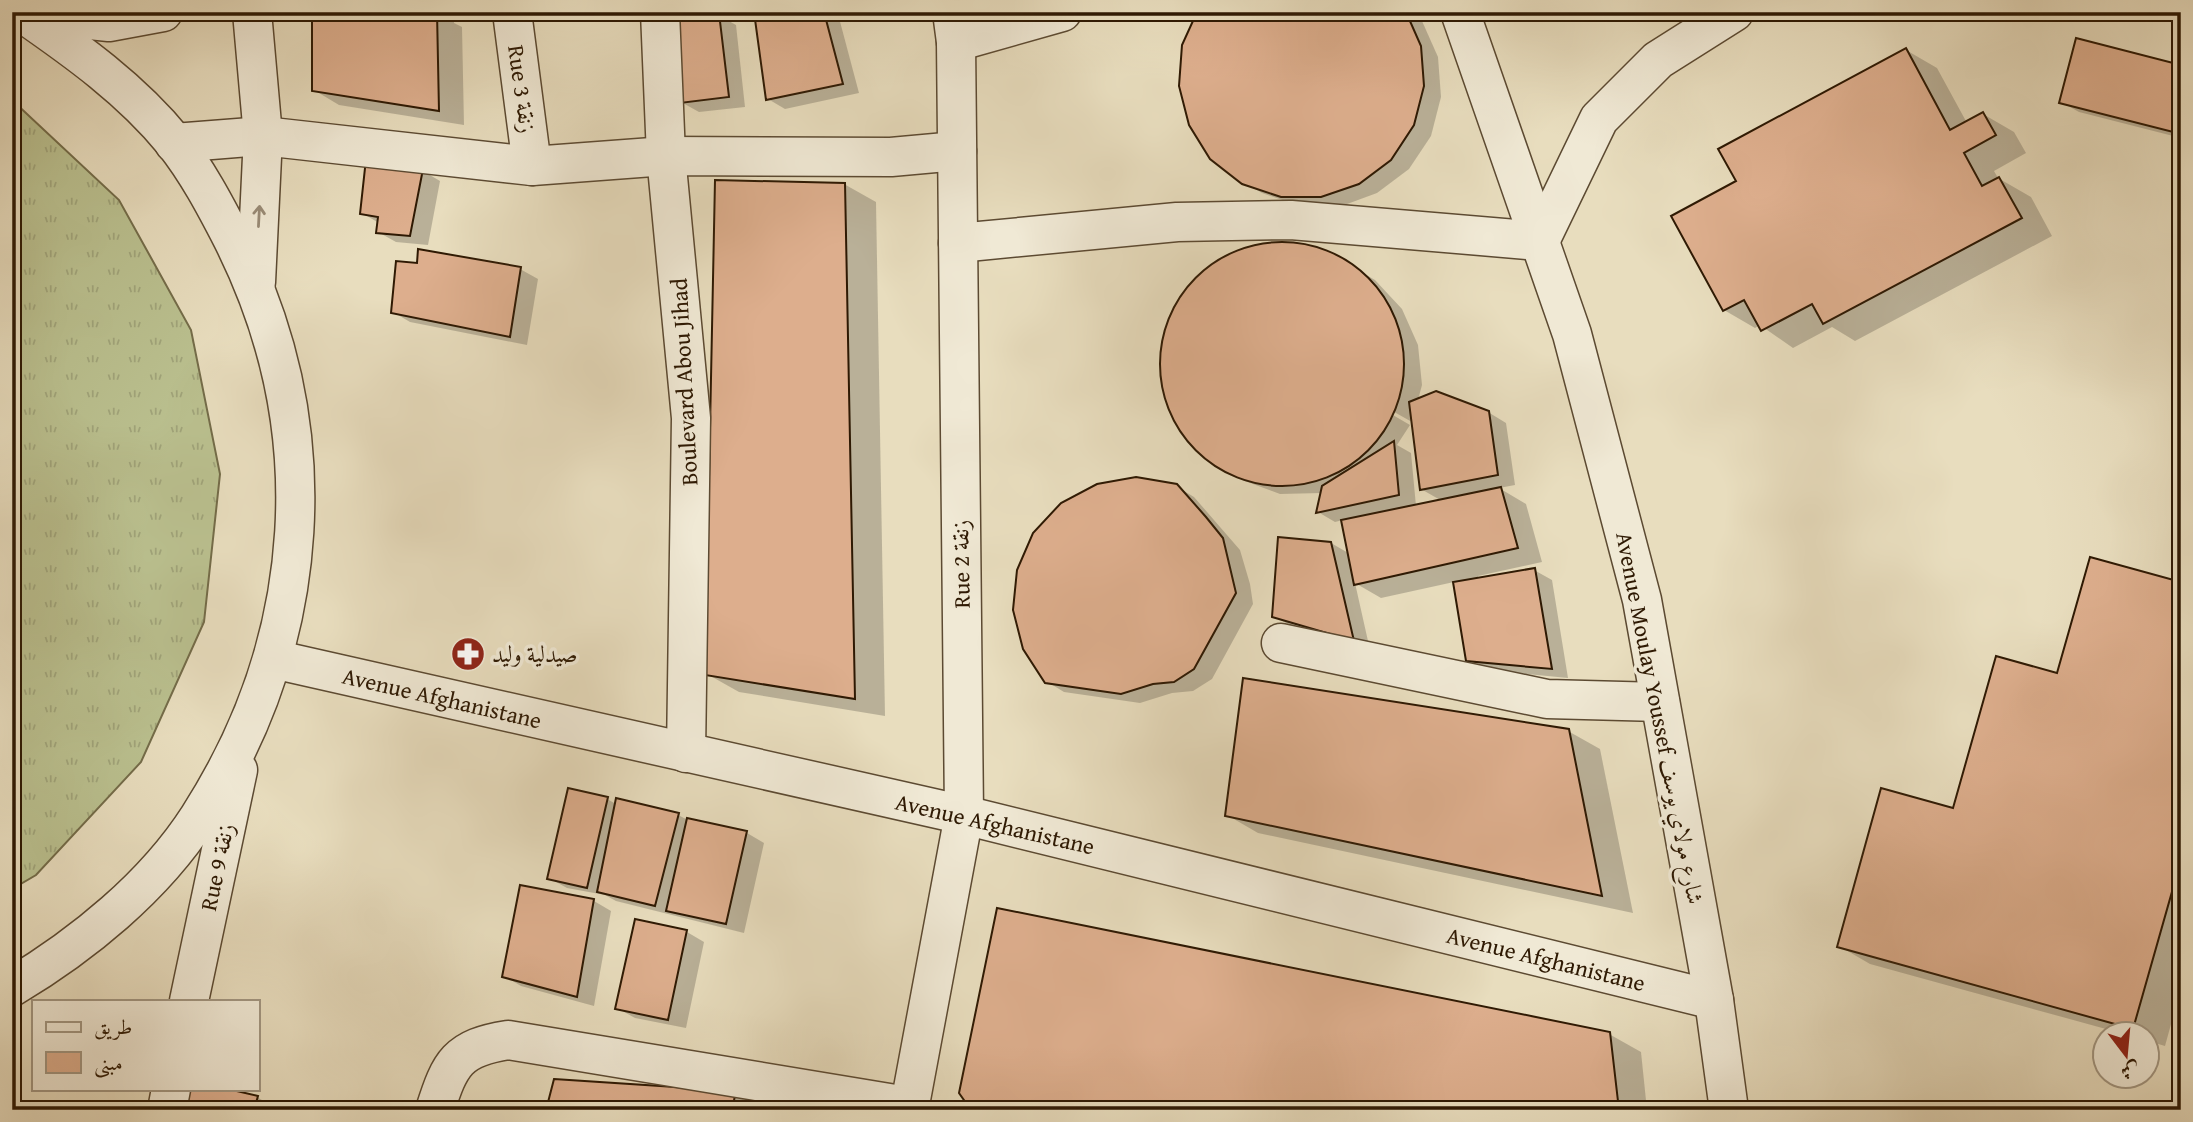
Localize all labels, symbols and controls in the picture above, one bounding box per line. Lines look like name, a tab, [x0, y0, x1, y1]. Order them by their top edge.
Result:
street label: Rue 3 زنقة	[500, 43, 545, 135]
one-way arrow	[253, 205, 266, 228]
street label: Boulevard Abou Jihad	[662, 277, 705, 487]
street label: Rue 2 زنقة	[943, 519, 978, 609]
street label: Avenue Moulay Youssef شارع مولاي يوسف	[1604, 529, 1713, 908]
pharmacy icon: صيدلية وليد	[449, 635, 487, 673]
place label: صيدلية وليد	[492, 637, 578, 670]
street label: Avenue Afghanistane	[339, 659, 545, 736]
street label: Avenue Afghanistane	[892, 785, 1098, 862]
street label: Rue 9 زنقة	[191, 820, 242, 914]
street label: Avenue Afghanistane	[1443, 918, 1649, 999]
legend	[32, 1000, 259, 1090]
text: طريق	[94, 1011, 132, 1042]
north arrow	[2092, 1020, 2162, 1090]
text: مبنى	[94, 1047, 123, 1078]
text: ش	[2118, 1055, 2144, 1087]

